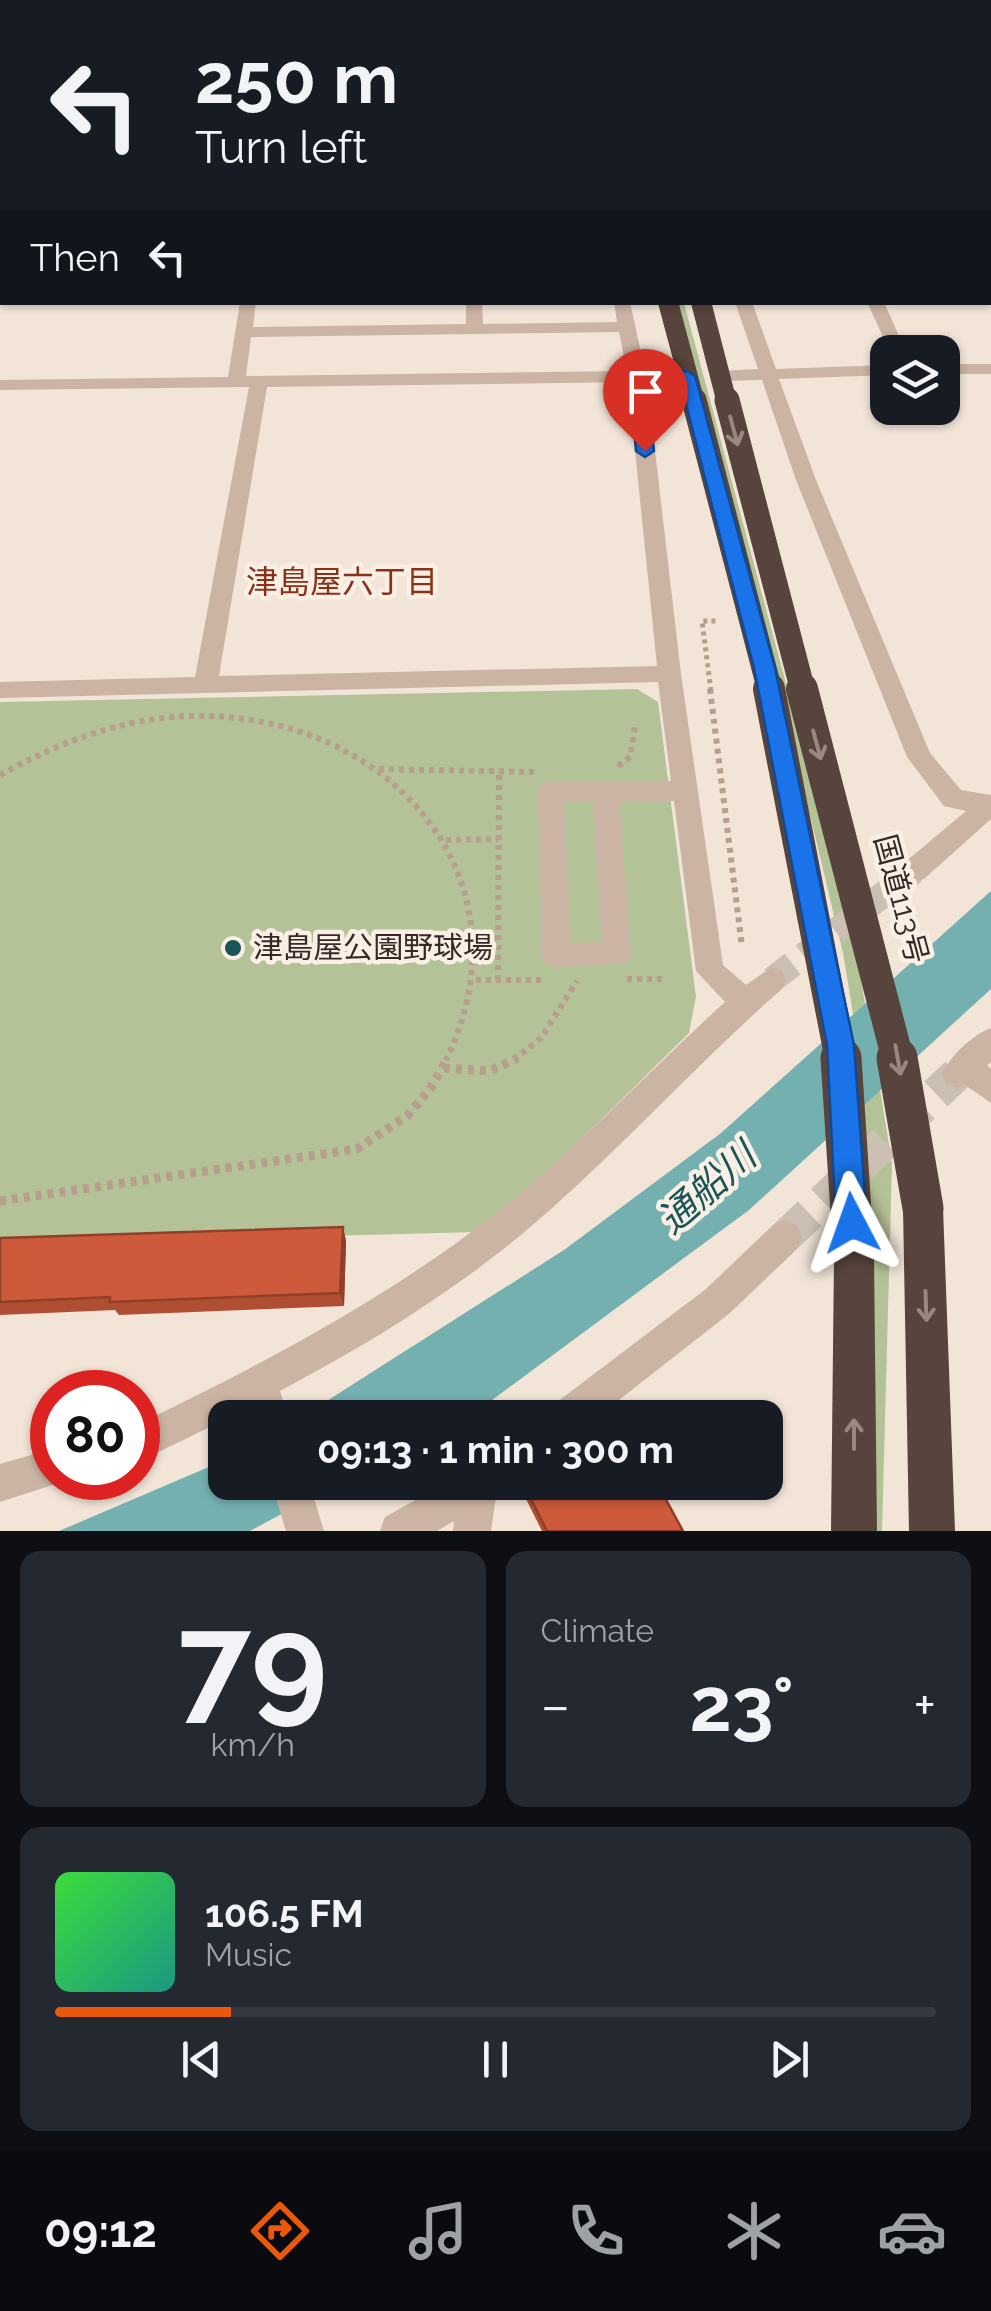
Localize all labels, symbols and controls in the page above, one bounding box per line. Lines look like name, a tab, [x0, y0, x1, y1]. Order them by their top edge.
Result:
text: 250 m	[195, 37, 398, 119]
icon: left	[30, 40, 160, 170]
text: Turn left	[195, 121, 367, 174]
icon: left	[140, 230, 195, 285]
text: Then	[30, 235, 120, 280]
map controls	[870, 335, 960, 425]
button: layers	[870, 335, 960, 425]
pin	[603, 349, 688, 452]
icon: arrive	[618, 364, 673, 419]
one-way arrow	[726, 415, 745, 446]
district label: 津島屋六丁目	[246, 563, 438, 600]
one-way arrow	[808, 729, 827, 760]
street label: 国道113号	[868, 831, 935, 967]
place label: 津島屋公園野球場	[253, 930, 493, 965]
marker: 津島屋公園野球場	[222, 937, 244, 959]
one-way arrow	[889, 1043, 908, 1076]
water label: 通船川	[649, 1131, 767, 1242]
position arrow	[800, 1171, 904, 1275]
one-way arrow	[917, 1289, 936, 1321]
speed limit sign: 80	[30, 1370, 160, 1500]
one-way arrow	[844, 1418, 864, 1450]
text: 09:13 · 1 min · 300 m	[317, 1427, 674, 1472]
text: 79	[178, 1585, 328, 1737]
text: Climate	[541, 1612, 654, 1649]
text: 23°	[690, 1660, 794, 1749]
text: −	[541, 1673, 570, 1738]
text: +	[913, 1673, 936, 1738]
text: km/h	[211, 1726, 295, 1763]
text: 106.5 FM	[205, 1891, 364, 1936]
text: Music	[205, 1936, 292, 1973]
icon: previous	[174, 2032, 229, 2087]
icon: pause	[468, 2032, 523, 2087]
icon: next	[762, 2032, 817, 2087]
icon: directions	[245, 2196, 315, 2266]
icon: music	[403, 2196, 473, 2266]
icon: phone	[561, 2196, 631, 2266]
icon: climate	[719, 2196, 789, 2266]
icon: car	[877, 2196, 947, 2266]
text: 09:12	[44, 2205, 157, 2258]

